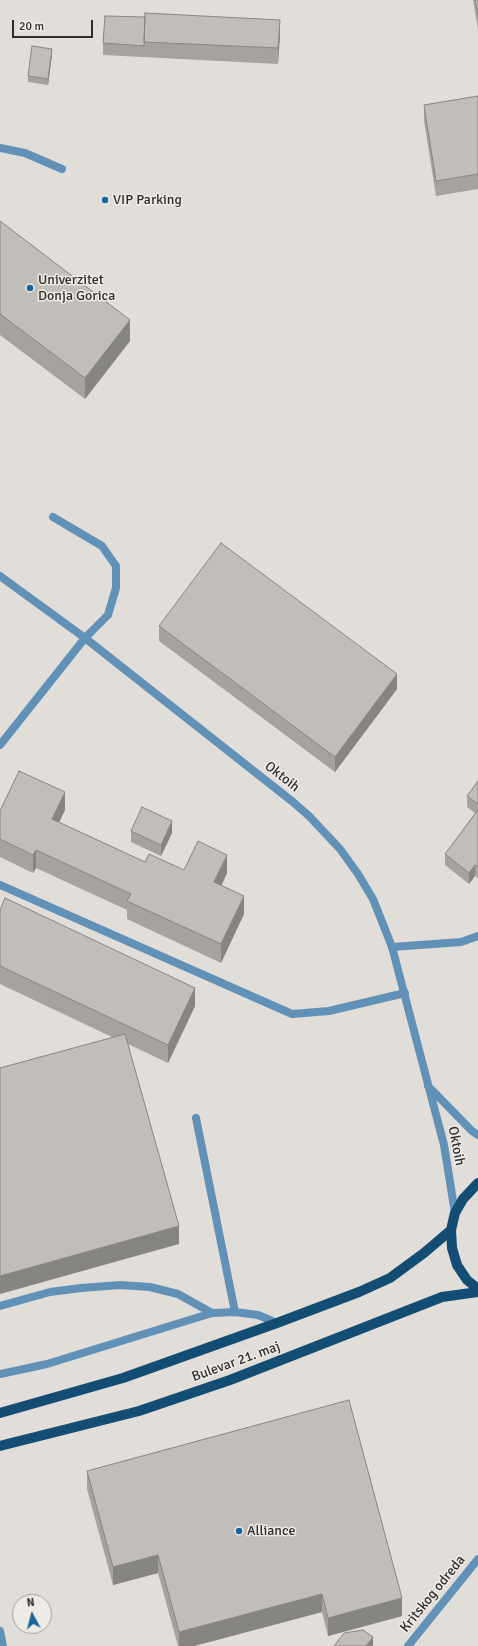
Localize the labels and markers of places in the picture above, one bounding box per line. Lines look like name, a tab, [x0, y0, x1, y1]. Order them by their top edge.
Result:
place label: VIP Parking	[113, 192, 182, 208]
marker: VIP Parking	[100, 195, 110, 205]
place label: Univerzitet Donja Gorica	[38, 272, 115, 304]
marker: Univerzitet Donja Gorica	[25, 283, 35, 293]
place label: Alliance	[247, 1523, 295, 1539]
marker: Alliance	[234, 1526, 244, 1536]

